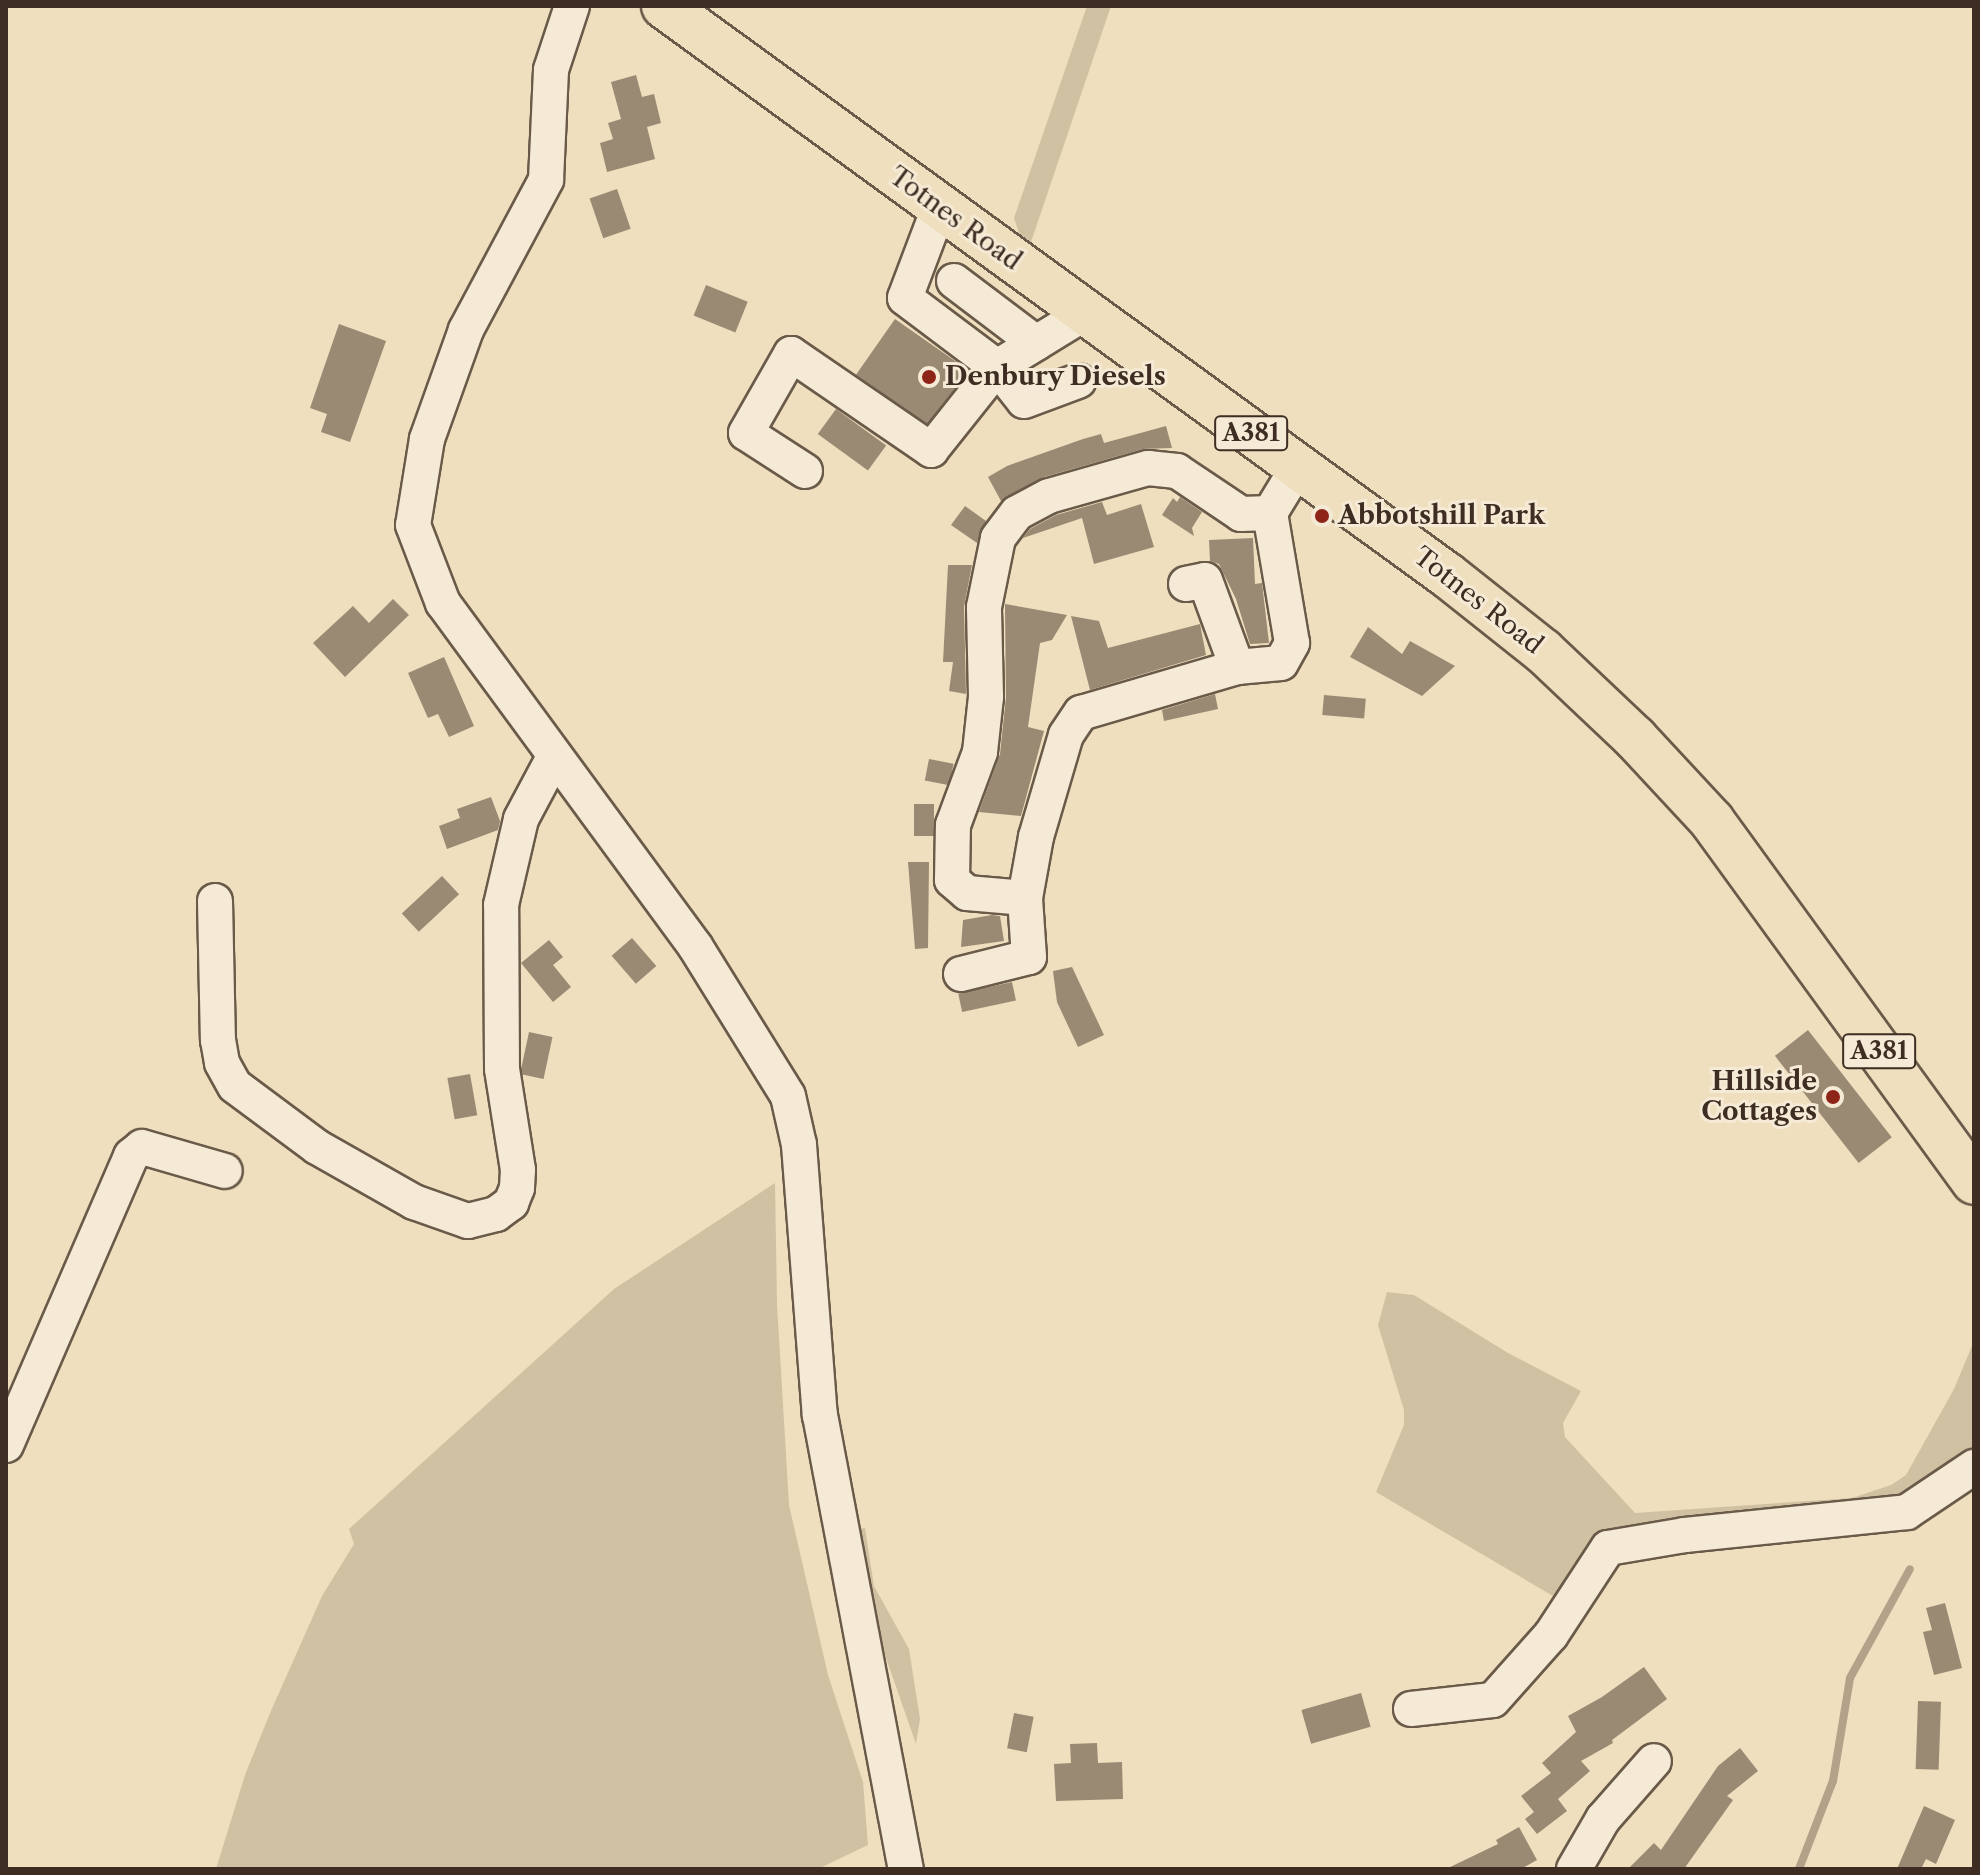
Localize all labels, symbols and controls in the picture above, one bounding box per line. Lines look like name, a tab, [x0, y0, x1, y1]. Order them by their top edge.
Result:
street label: Totnes Road	[883, 161, 1027, 277]
place label: Denbury Diesels	[945, 361, 1167, 393]
marker: Denbury Diesels	[920, 368, 938, 386]
road number: A381	[1213, 413, 1289, 453]
place label: Abbotshill Park	[1338, 500, 1545, 532]
marker: Abbotshill Park	[1313, 507, 1331, 525]
street label: Totnes Road	[1407, 541, 1549, 661]
road number: A381	[1841, 1031, 1917, 1071]
place label: Hillside Cottages	[1701, 1066, 1817, 1128]
marker: Hillside Cottages	[1824, 1088, 1842, 1106]

